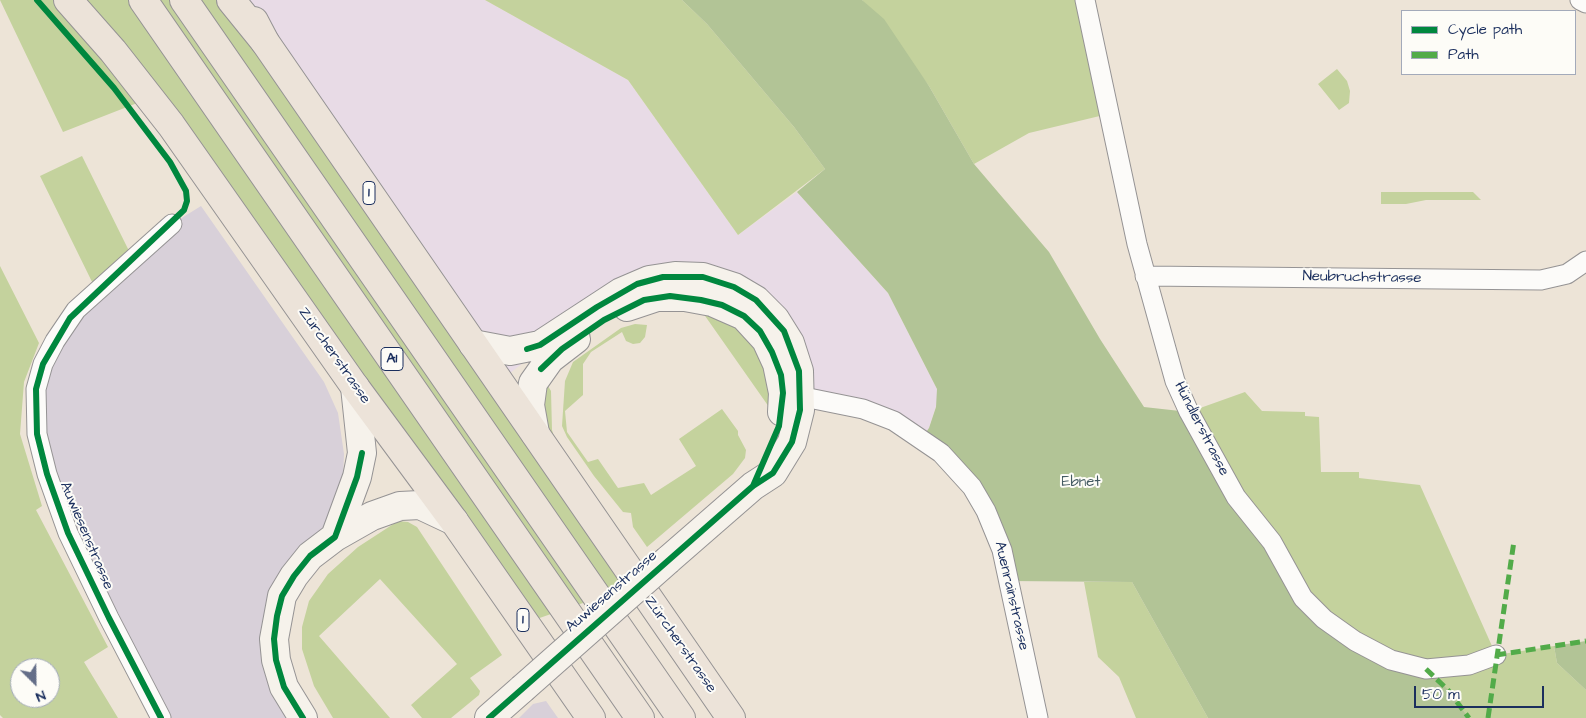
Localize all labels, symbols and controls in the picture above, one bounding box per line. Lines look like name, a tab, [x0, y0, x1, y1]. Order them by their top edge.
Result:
legend	[1401, 10, 1576, 75]
text: Cycle path	[1448, 19, 1522, 40]
text: Path	[1448, 44, 1479, 65]
road number: 1	[363, 182, 375, 204]
street label: Neubruchstrasse	[1302, 268, 1422, 288]
street label: Zürcherstrasse	[294, 304, 374, 408]
road number: A1	[381, 348, 403, 370]
street label: Hündlerstrasse	[1170, 379, 1232, 479]
park label: Ebnet	[1062, 474, 1100, 492]
street label: Auwiesenstrasse	[55, 479, 117, 593]
street label: Auenrainstrasse	[990, 540, 1032, 652]
street label: Auwiesenstrasse	[562, 547, 662, 637]
street label: Zürcherstrasse	[640, 593, 720, 697]
road number: 1	[517, 608, 529, 632]
north arrow	[10, 658, 60, 708]
scale bar	[1416, 676, 1546, 708]
text: 50 m	[1422, 684, 1460, 705]
text: N	[33, 685, 48, 707]

